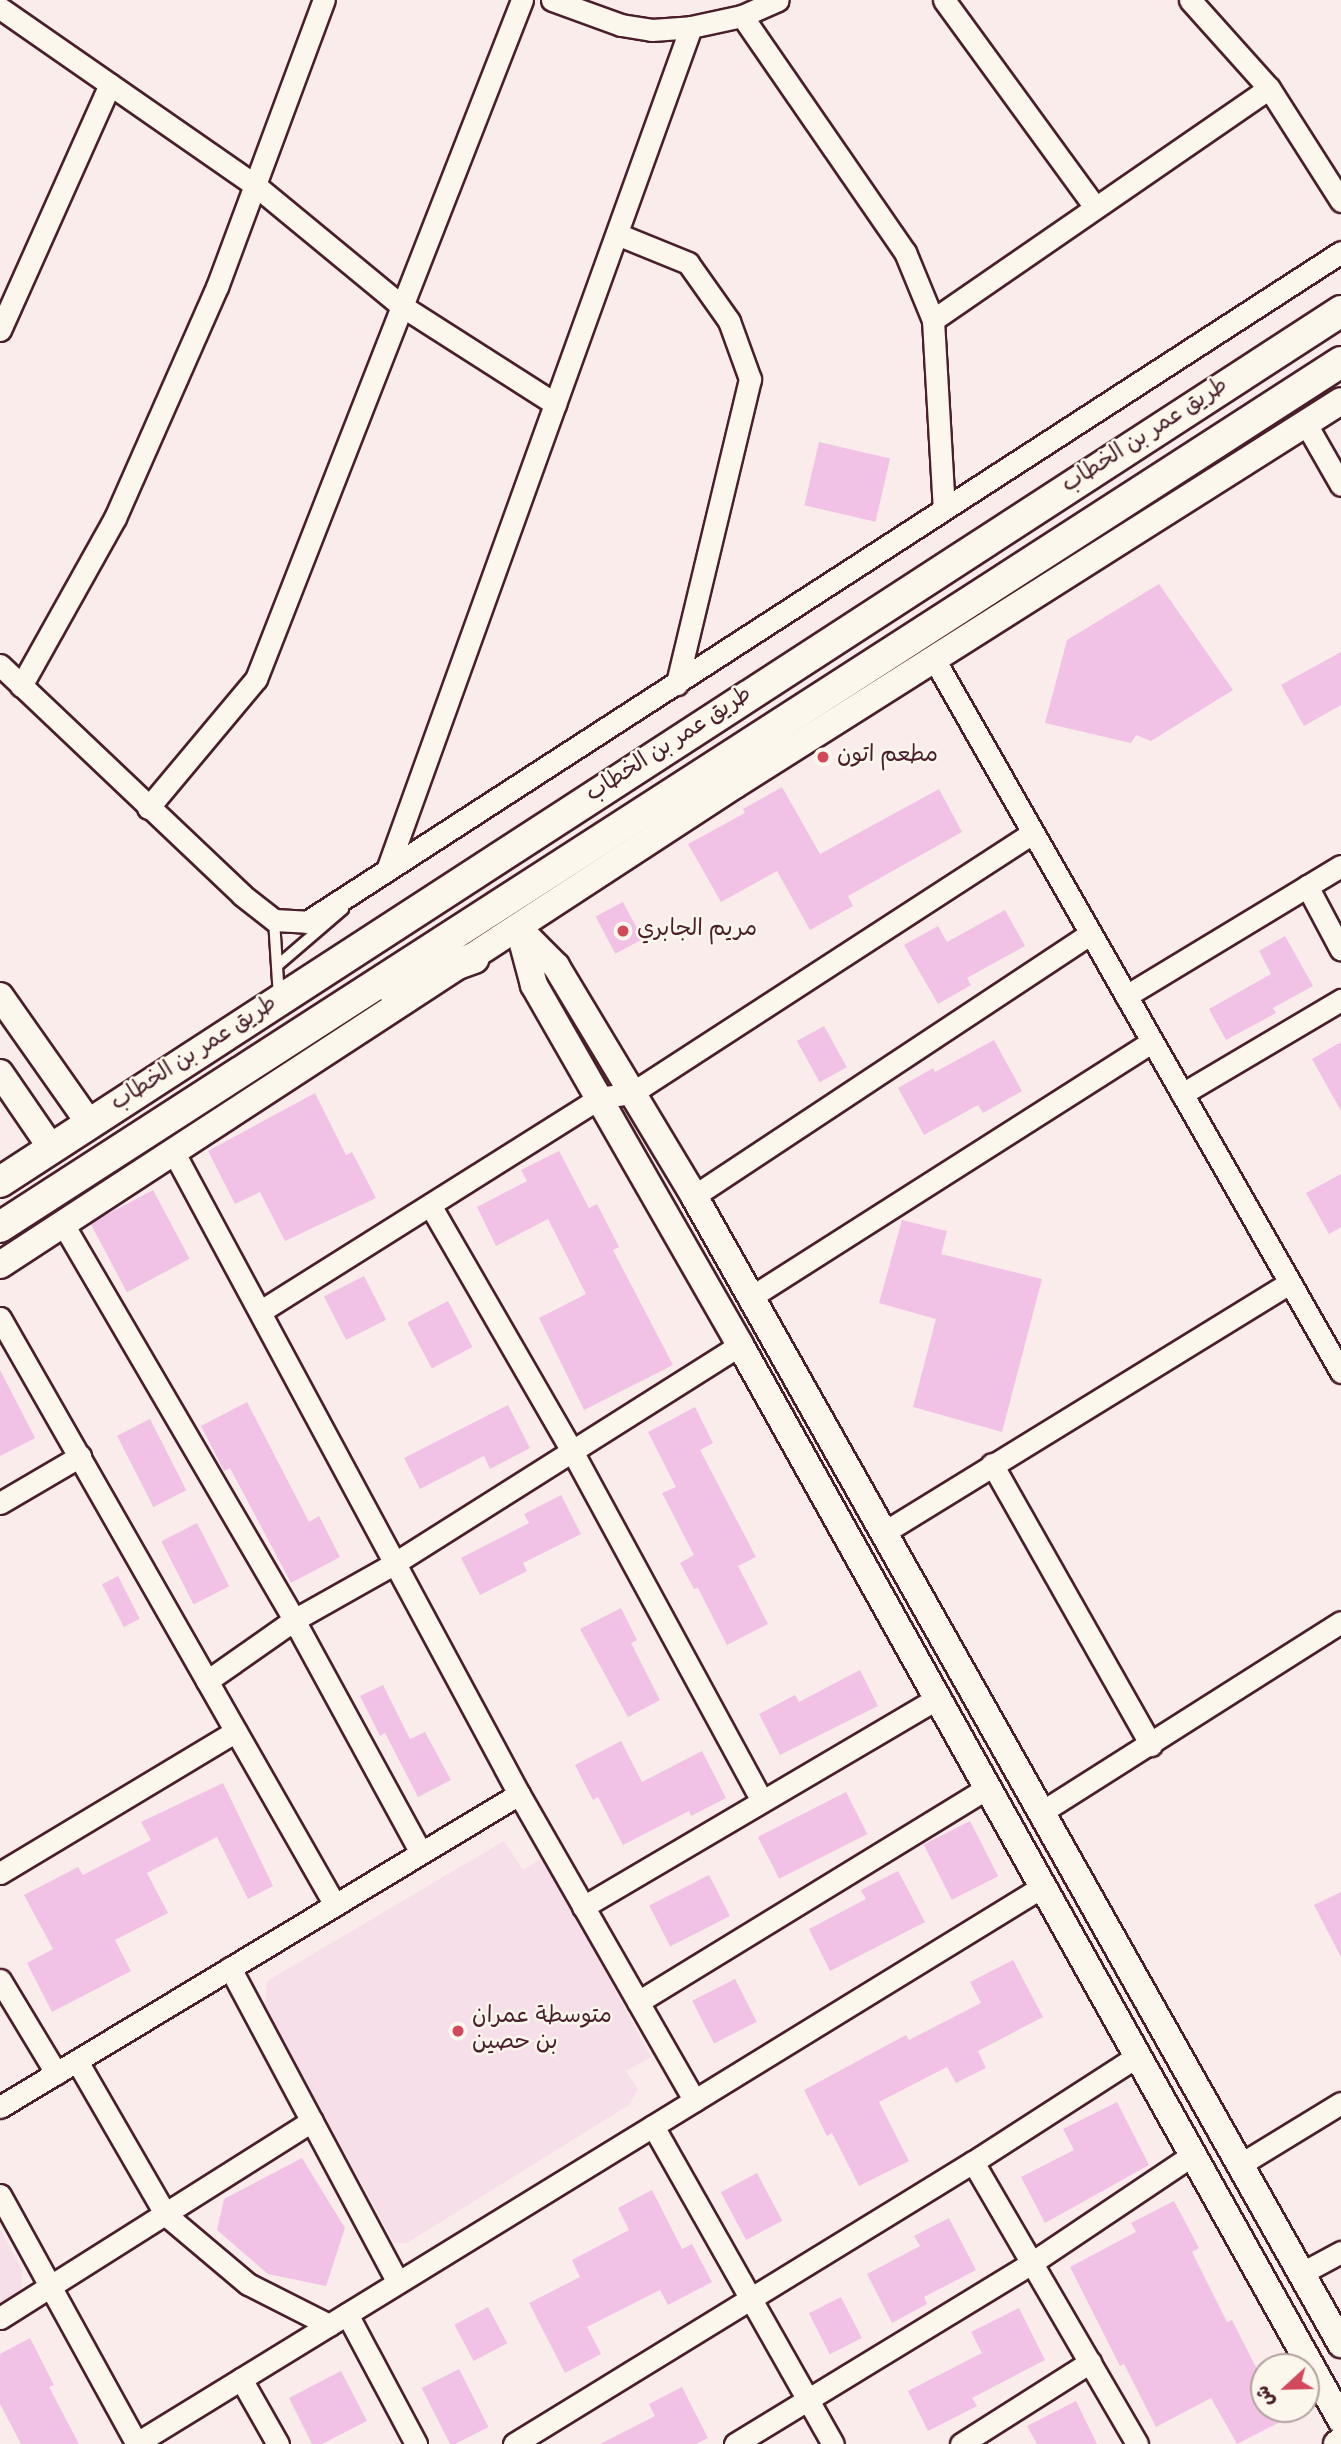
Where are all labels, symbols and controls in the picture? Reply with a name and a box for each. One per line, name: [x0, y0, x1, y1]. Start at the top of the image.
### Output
street label: طريق عمر بن الخطاب: [1058, 373, 1234, 501]
street label: طريق عمر بن الخطاب: [582, 682, 758, 810]
place label: مطعم اتون: [837, 743, 938, 771]
marker: مطعم اتون: [815, 749, 831, 765]
place label: مريم الجابري: [637, 917, 757, 945]
marker: مريم الجابري: [615, 923, 631, 939]
street label: طريق عمر بن الخطاب: [107, 991, 283, 1119]
place label: متوسطة عمران بن حصين: [472, 2004, 612, 2058]
marker: متوسطة عمران بن حصين: [450, 2023, 466, 2039]
north arrow: [1250, 2353, 1320, 2423]
text: ش: [1252, 2381, 1281, 2409]

